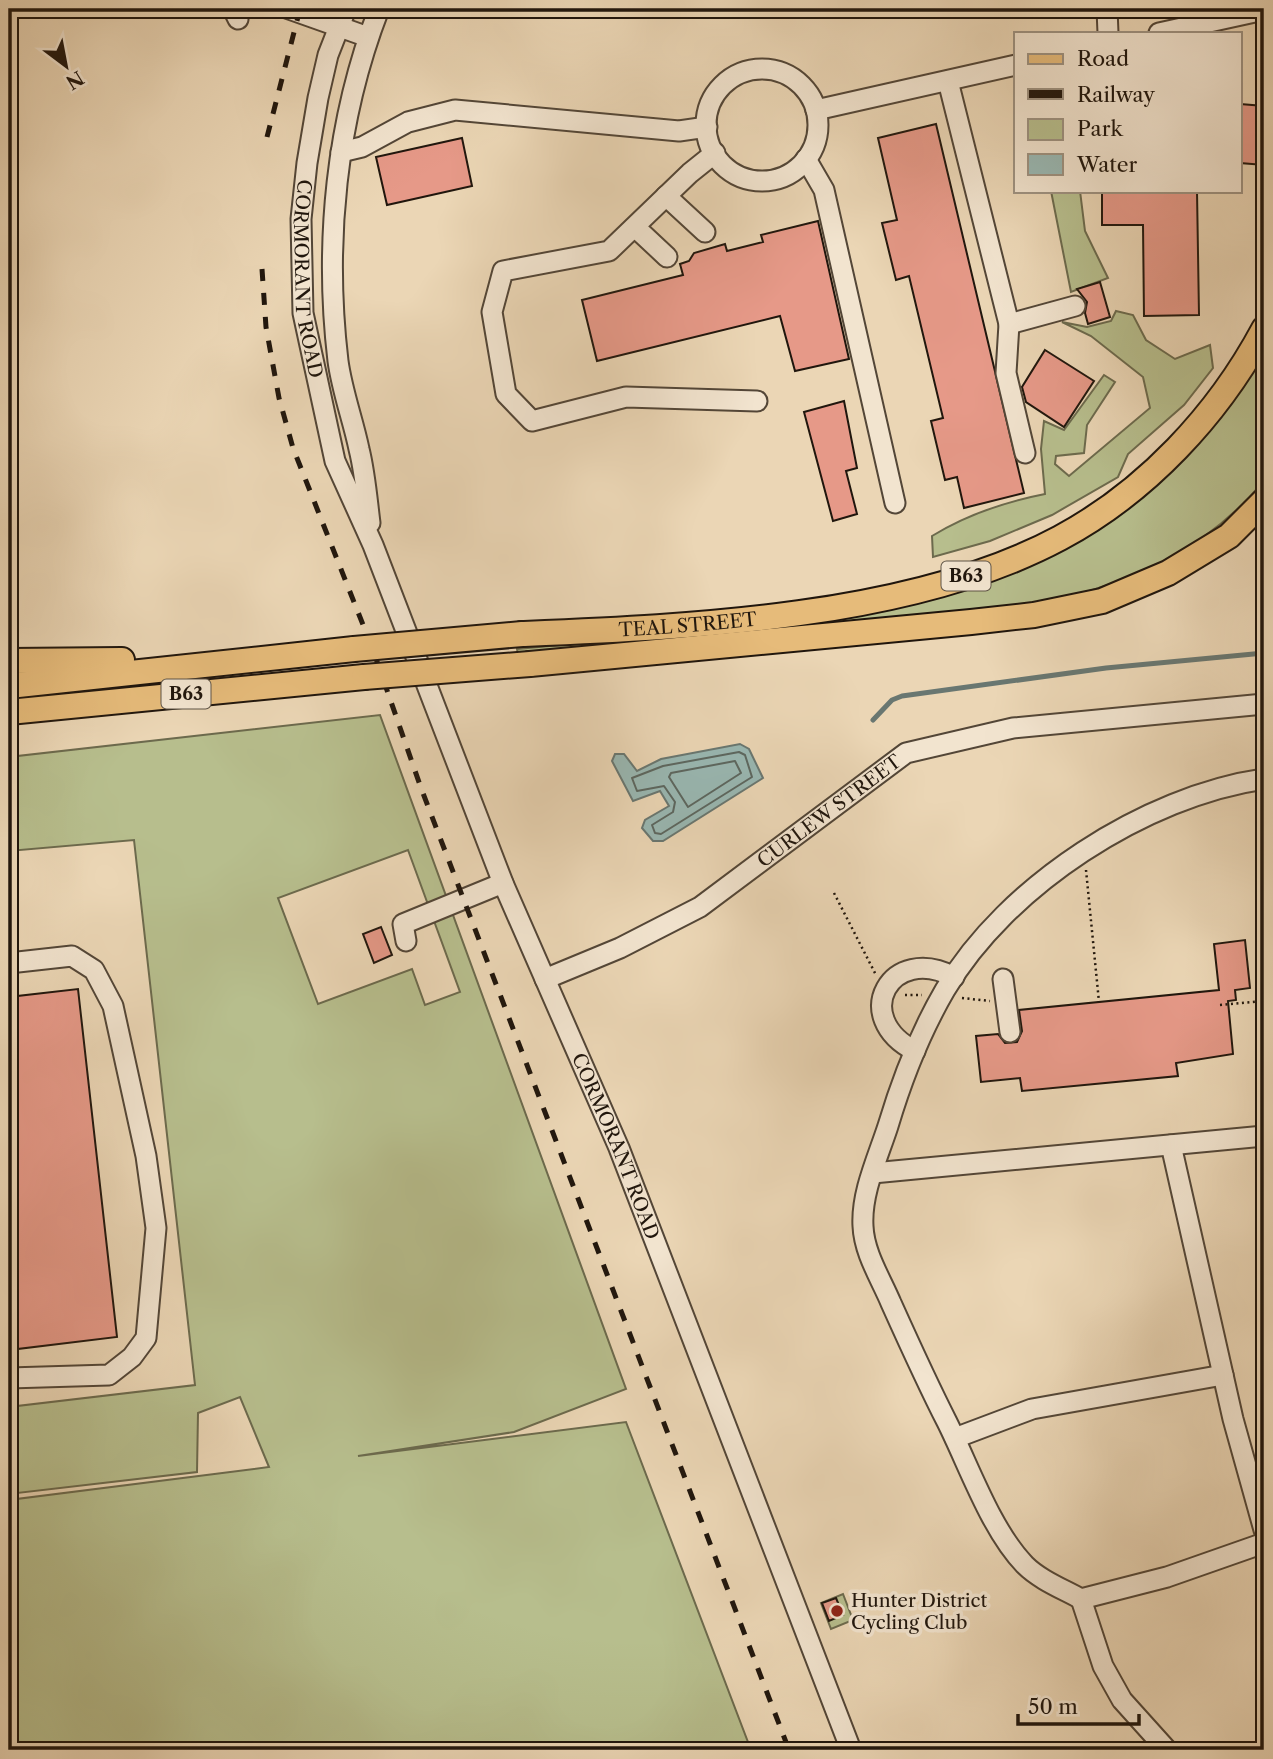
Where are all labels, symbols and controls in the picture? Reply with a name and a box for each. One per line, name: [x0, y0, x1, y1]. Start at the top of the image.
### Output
north arrow: [32, 32, 102, 102]
legend: [1014, 32, 1242, 192]
text: Road: [1077, 46, 1129, 71]
text: N: [62, 66, 88, 94]
text: Railway: [1077, 82, 1155, 107]
text: Park: [1077, 116, 1123, 141]
text: Water: [1076, 152, 1137, 177]
street label: CORMORANT ROAD: [289, 178, 328, 380]
road number: B63: [942, 562, 990, 590]
street label: TEAL STREET: [618, 607, 759, 641]
road number: B63: [162, 680, 210, 708]
street label: CURLEW STREET: [752, 749, 906, 872]
street label: CORMORANT ROAD: [567, 1049, 665, 1243]
place label: Hunter District Cycling Club: [851, 1589, 987, 1634]
marker: Hunter District Cycling Club: [829, 1603, 845, 1619]
scale bar: [1018, 1682, 1138, 1726]
text: 50 m: [1028, 1694, 1078, 1719]

